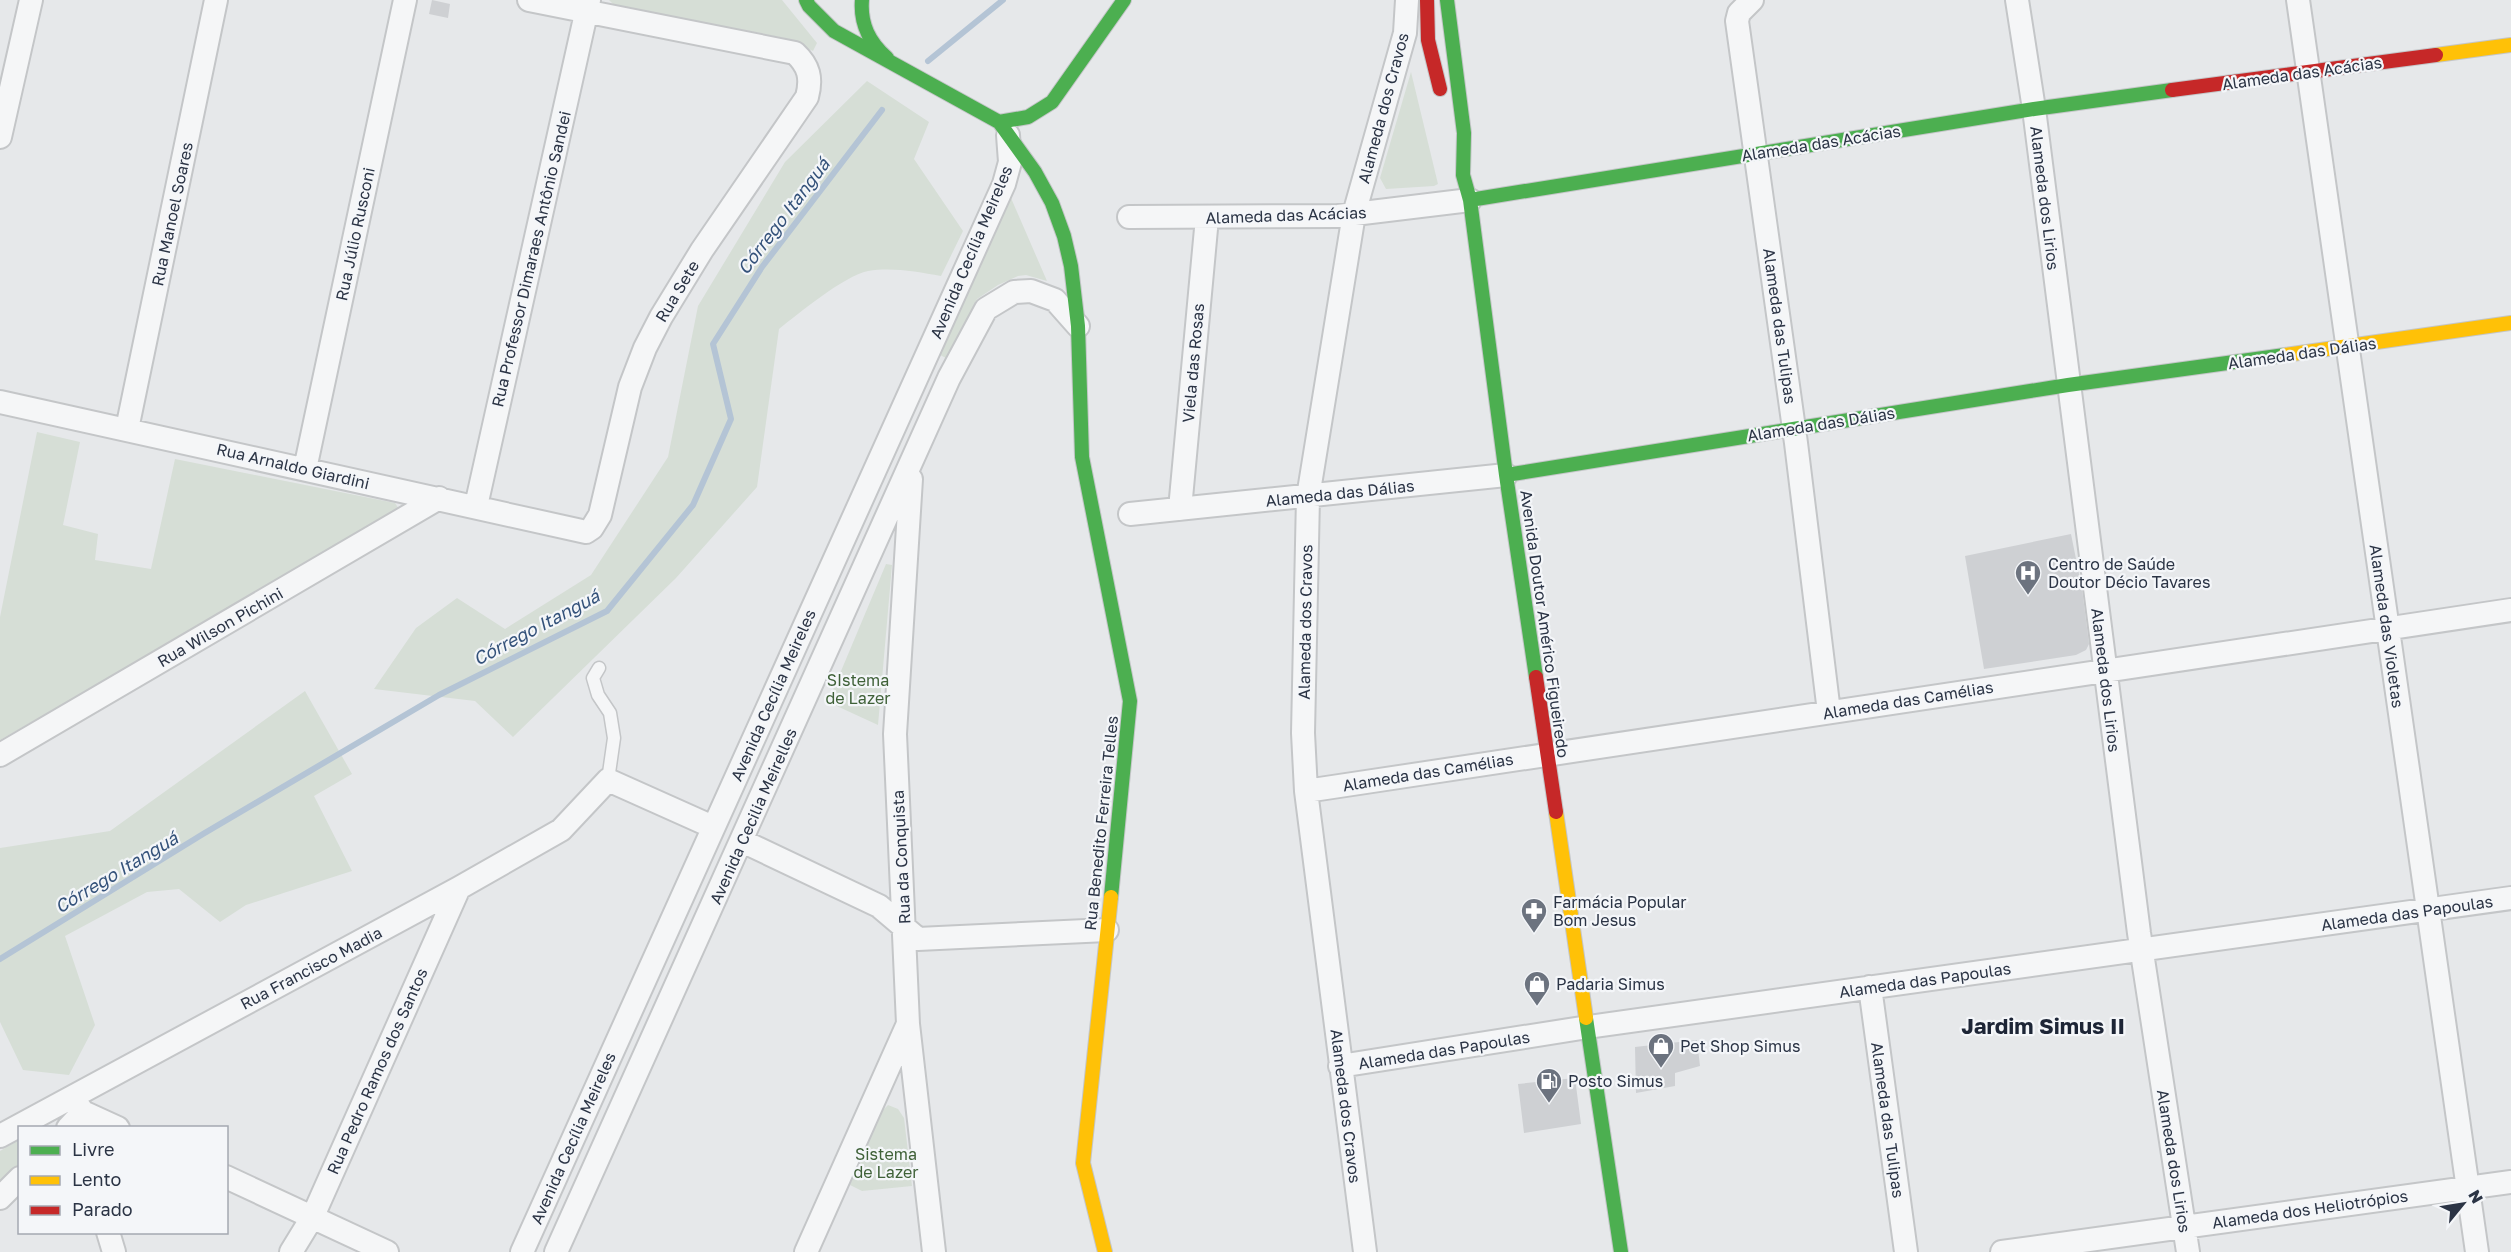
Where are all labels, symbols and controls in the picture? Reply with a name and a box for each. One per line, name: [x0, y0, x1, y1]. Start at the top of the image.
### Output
street label: Alameda dos Cravos: [1353, 30, 1413, 186]
street label: Alameda das Acácias: [2221, 52, 2383, 94]
street label: Rua Professor Dimaraes Antônio Sandei: [487, 109, 575, 409]
street label: Alameda das Acácias: [1740, 121, 1902, 165]
street label: Alameda dos Lirios: [2026, 125, 2064, 271]
street label: Rua Manoel Soares: [147, 140, 197, 288]
water label: Córrego Itanguá: [732, 152, 835, 278]
street label: Avenida Cecília Meireles: [925, 162, 1017, 342]
street label: Rua Júlio Rusconi: [331, 165, 379, 303]
street label: Alameda das Acácias: [1205, 202, 1367, 228]
street label: Alameda das Tulipas: [1759, 247, 1801, 405]
street label: Rua Sete: [651, 256, 703, 326]
street label: Viela das Rosas: [1178, 302, 1208, 424]
street label: Alameda das Dálias: [2227, 333, 2377, 373]
street label: Alameda das Dálias: [1746, 402, 1896, 446]
street label: Rua Arnaldo Giardini: [215, 439, 371, 493]
street label: Alameda das Dálias: [1265, 475, 1415, 511]
street label: Avenida Doutor Américo Figueiredo: [1516, 489, 1574, 759]
street label: Alameda das Violetas: [2366, 543, 2408, 709]
street label: Alameda dos Cravos: [1294, 544, 1316, 700]
place label: Centro de Saúde Doutor Décio Tavares: [2048, 554, 2210, 592]
hospital icon: Centro de Saúde Doutor Décio Tavares: [2013, 558, 2043, 596]
street label: Rua Wilson Pichini: [154, 583, 286, 671]
water label: Córrego Itanguá: [469, 584, 605, 670]
street label: Avenida Cecília Meireles: [726, 606, 820, 784]
street label: Alameda dos Lirios: [2087, 607, 2125, 753]
park label: SIstema de Lazer: [825, 670, 891, 708]
street label: Alameda das Camélias: [1821, 677, 1995, 723]
street label: Rua Benedito Ferreira Telles: [1080, 715, 1122, 931]
street label: Avenida Cecilia Meirelles: [705, 725, 801, 907]
street label: Alameda das Camélias: [1341, 749, 1515, 795]
street label: Rua da Conquista: [888, 789, 914, 925]
water label: Córrego Itanguá: [50, 826, 183, 917]
street label: Alameda das Papoulas: [2320, 891, 2494, 935]
place label: Farmácia Popular Bom Jesus: [1553, 892, 1687, 930]
pharmacy icon: Farmácia Popular Bom Jesus: [1519, 896, 1549, 934]
street label: Rua Francisco Madia: [237, 922, 385, 1014]
street label: Alameda das Papoulas: [1838, 958, 2012, 1002]
street label: Rua Pedro Ramos dos Santos: [322, 965, 432, 1177]
shop icon: Padaria Simus: [1522, 969, 1552, 1007]
place label: Padaria Simus: [1556, 974, 1665, 994]
district label: Jardim Simus II: [1961, 1012, 2125, 1039]
street label: Alameda das Papoulas: [1357, 1027, 1531, 1073]
street label: Alameda dos Cravos: [1327, 1028, 1365, 1184]
shop icon: Pet Shop Simus: [1646, 1031, 1676, 1069]
place label: Pet Shop Simus: [1680, 1036, 1800, 1056]
street label: Alameda das Tulipas: [1867, 1041, 1909, 1199]
street label: Avenida Cecília Meireles: [526, 1049, 620, 1227]
fuel station icon: Posto Simus: [1534, 1066, 1564, 1104]
place label: Posto Simus: [1568, 1071, 1663, 1091]
street label: Alameda dos Lirios: [2153, 1088, 2195, 1234]
legend: [18, 1126, 228, 1234]
text: Livre: [72, 1138, 114, 1160]
park label: Sistema de Lazer: [853, 1144, 919, 1182]
text: Lento: [72, 1168, 121, 1190]
north arrow: [2433, 1174, 2493, 1234]
street label: Alameda dos Heliotrópios: [2211, 1185, 2409, 1233]
text: N: [2464, 1186, 2488, 1207]
text: Parado: [72, 1198, 133, 1220]

